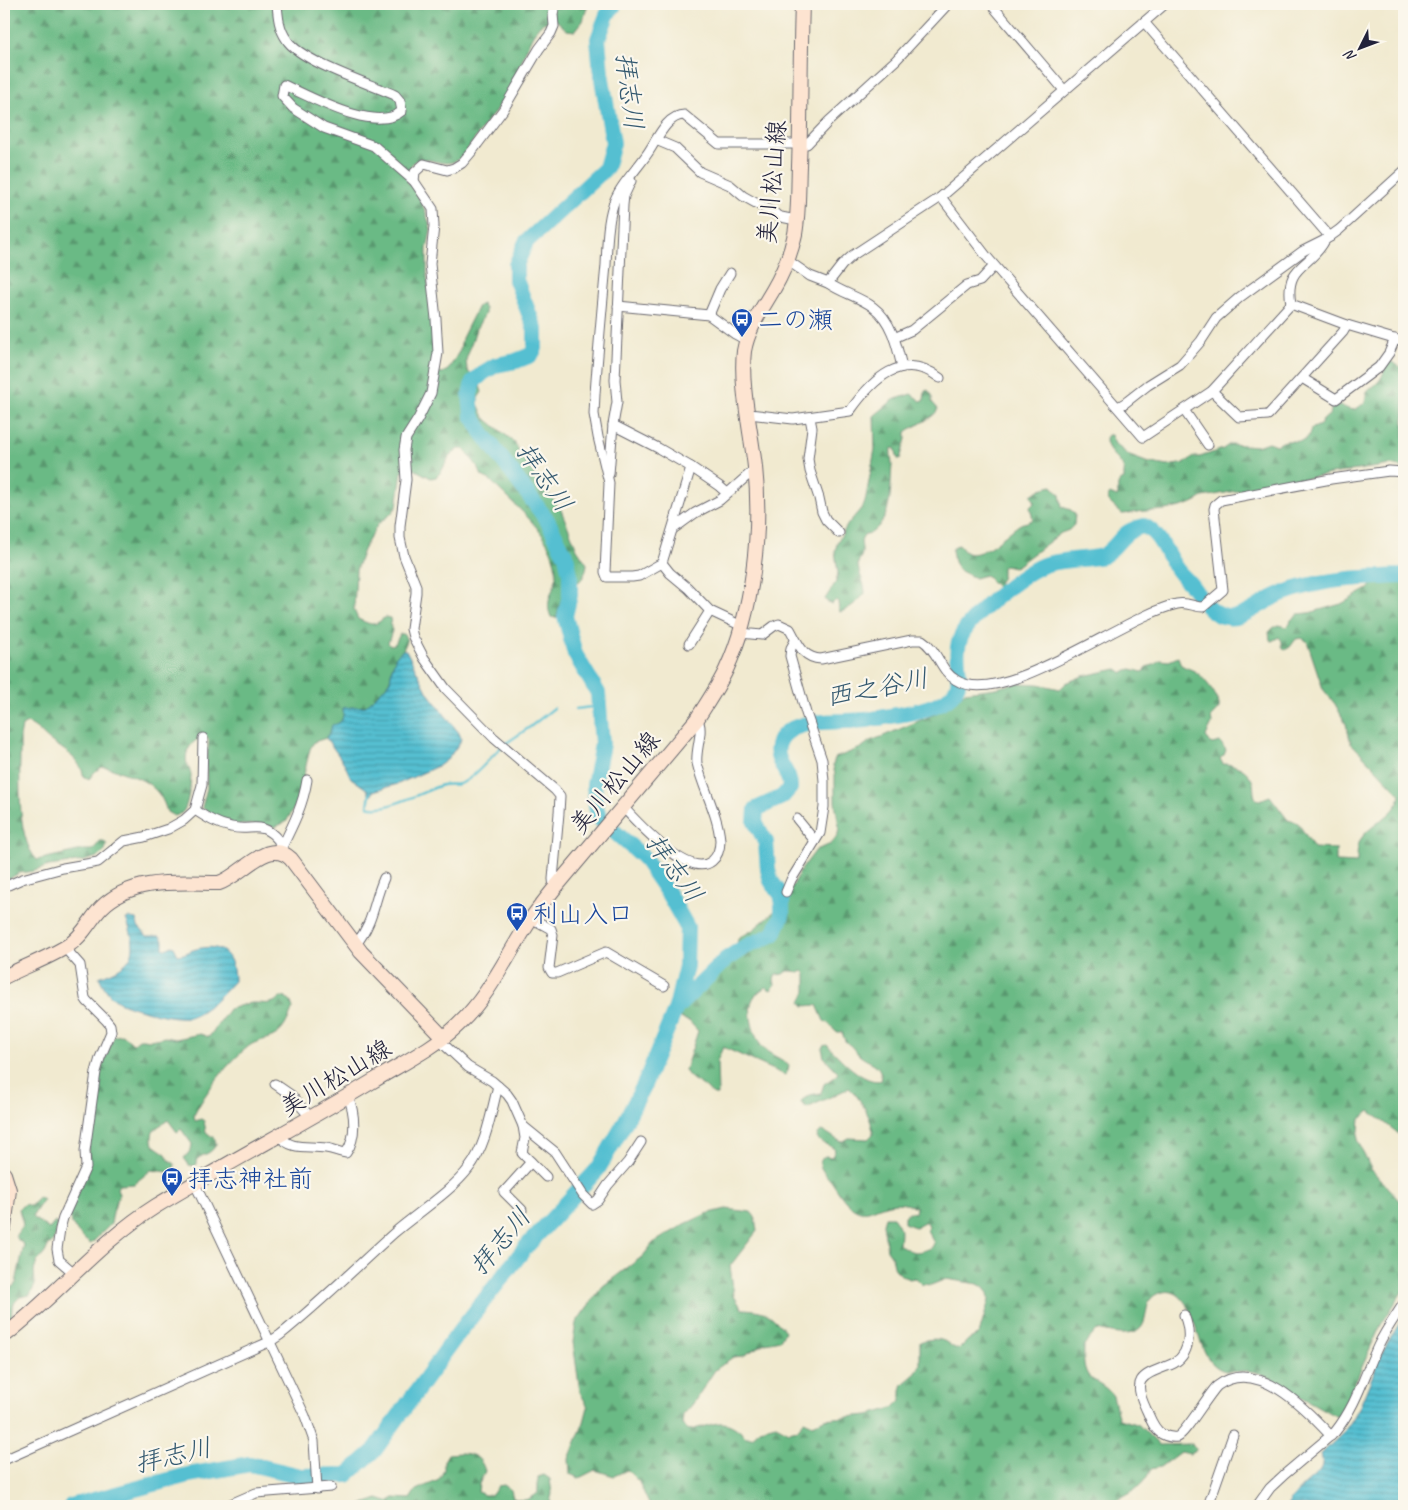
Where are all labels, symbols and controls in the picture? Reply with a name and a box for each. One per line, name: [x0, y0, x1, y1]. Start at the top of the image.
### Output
north arrow: [1336, 22, 1386, 72]
text: N: [1340, 46, 1360, 65]
water label: 拝志川: [608, 50, 651, 132]
street label: 美川松山線: [751, 118, 793, 246]
place label: 二の瀬: [758, 304, 833, 336]
bus stop icon: 二の瀬: [730, 307, 754, 338]
water label: 拝志川: [509, 436, 580, 519]
water label: 西之谷川: [823, 661, 931, 714]
street label: 美川松山線: [562, 724, 667, 841]
water label: 拝志川: [638, 827, 711, 910]
place label: 利山入口: [533, 898, 633, 930]
bus stop icon: 利山入口: [505, 901, 529, 932]
street label: 美川松山線: [274, 1032, 397, 1124]
place label: 拝志神社前: [188, 1163, 313, 1195]
bus stop icon: 拝志神社前: [160, 1166, 184, 1197]
water label: 拝志川: [463, 1201, 538, 1282]
water label: 拝志川: [131, 1431, 215, 1480]

